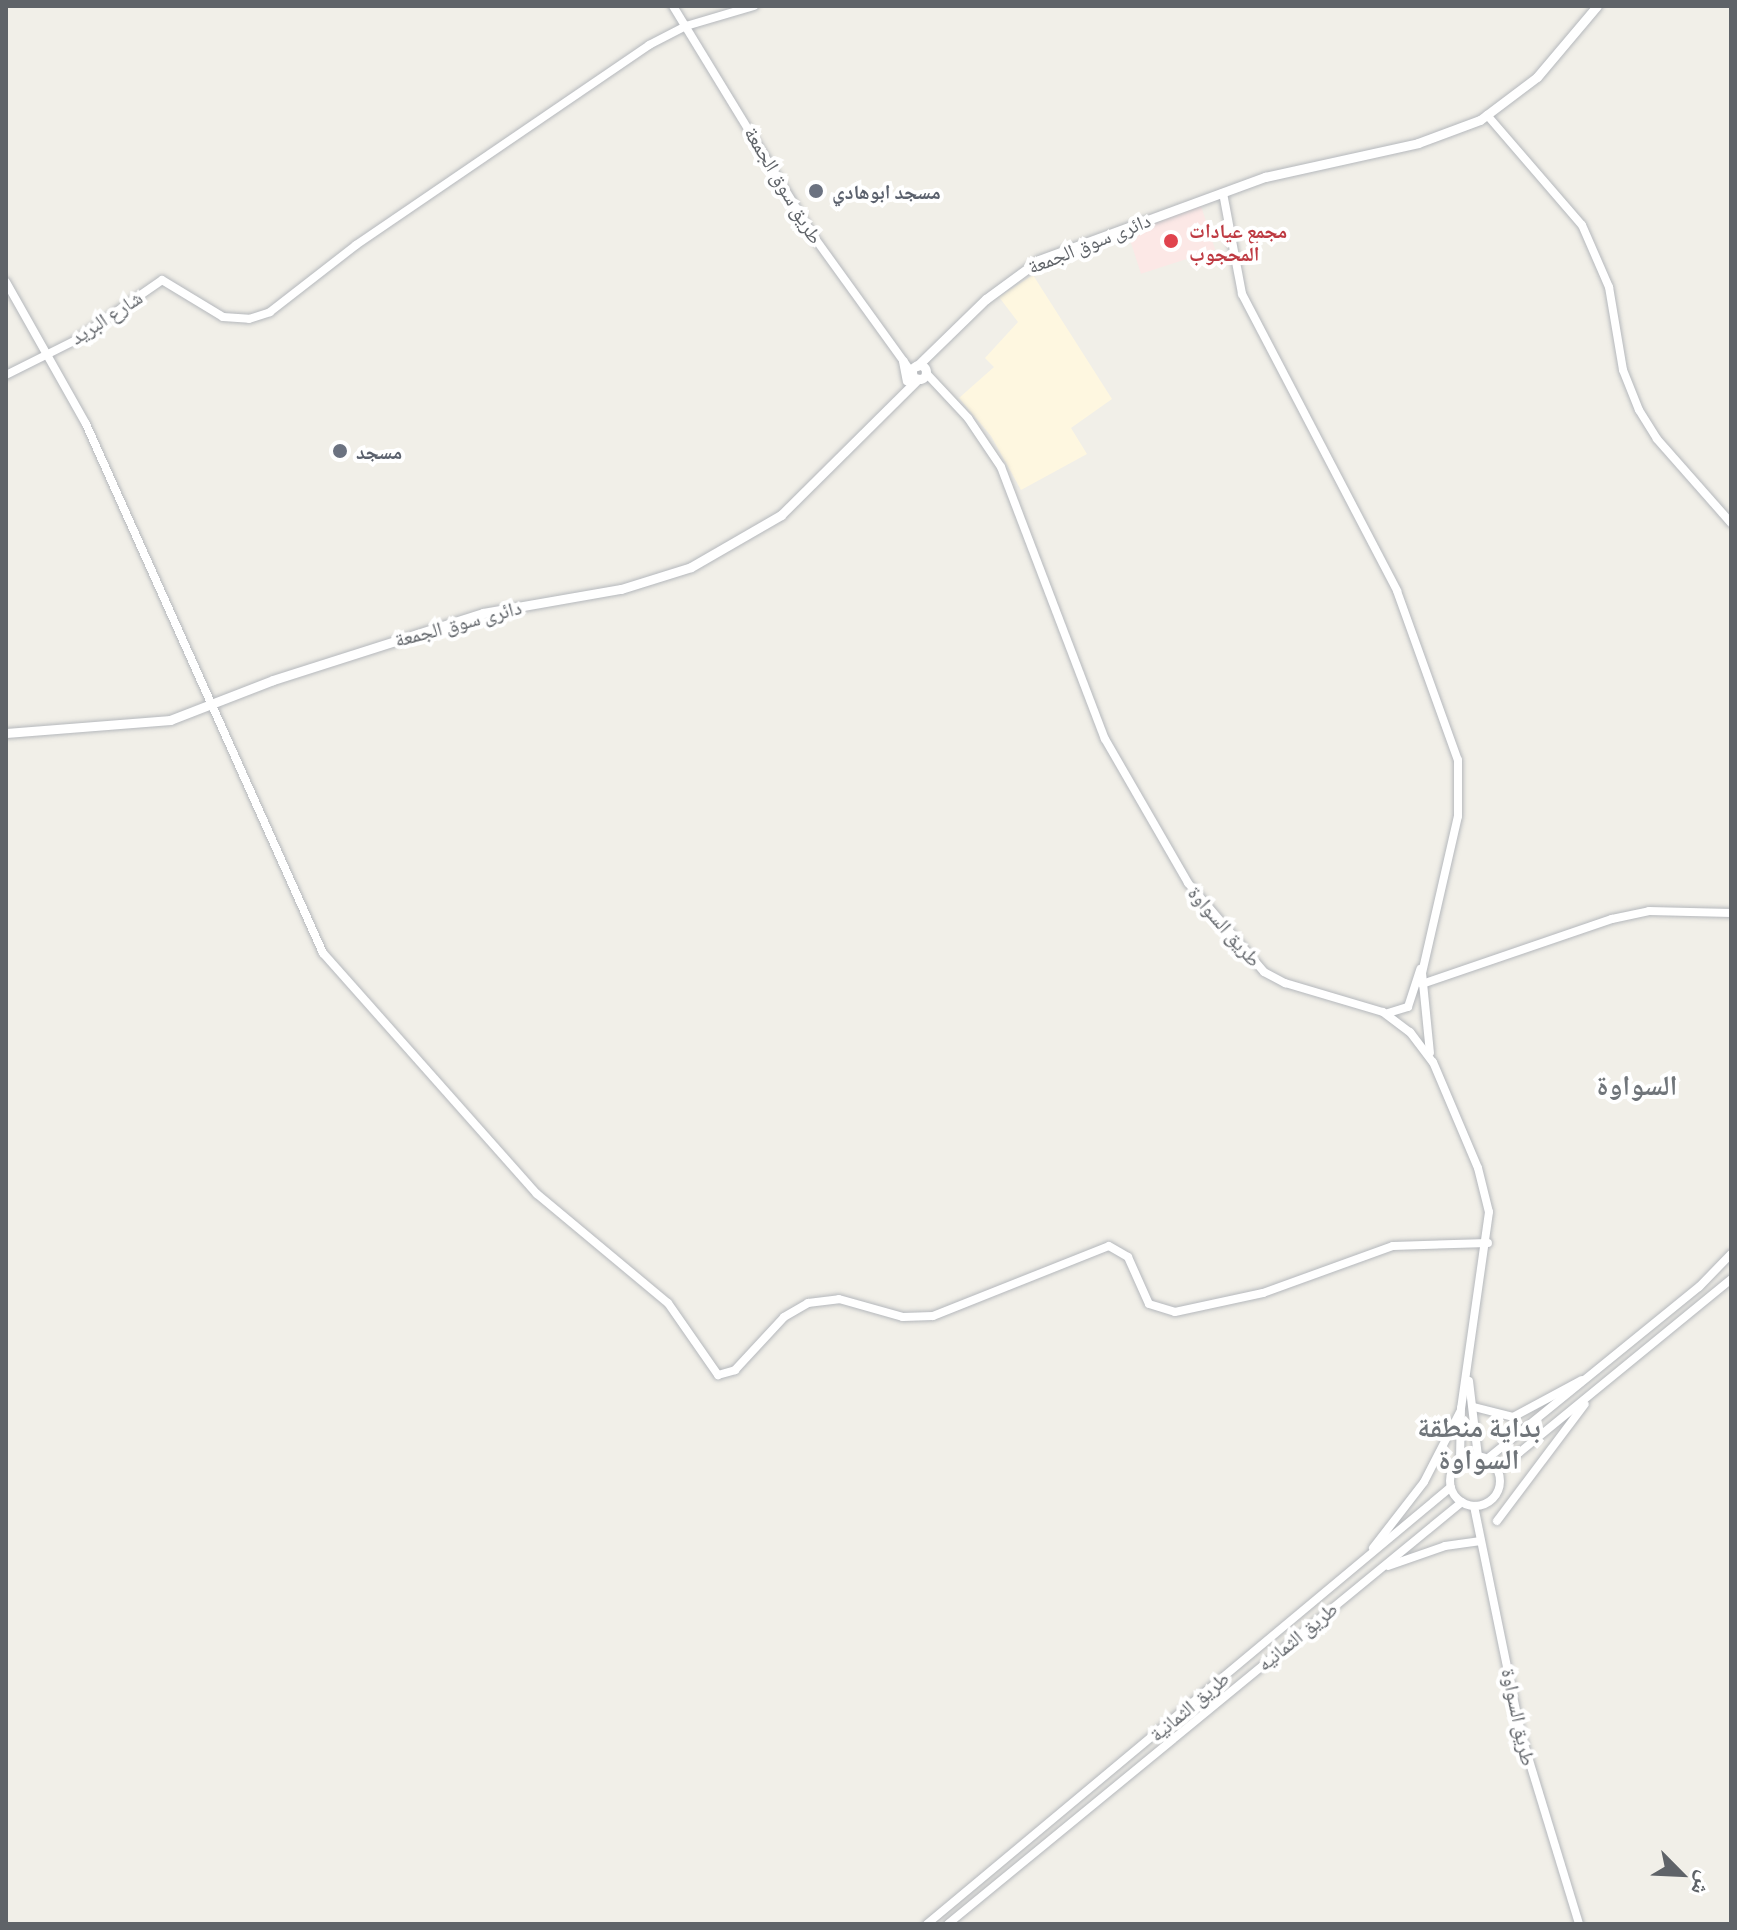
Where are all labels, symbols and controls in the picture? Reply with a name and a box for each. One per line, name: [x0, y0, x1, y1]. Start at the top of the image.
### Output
street label: طريق سوق الجمعة: [740, 122, 828, 248]
place label: مسجد ابوهادي: [832, 179, 941, 203]
marker: مسجد ابوهادي: [807, 182, 825, 200]
street label: دائرى سوق الجمعة: [1024, 207, 1154, 279]
place label: مجمع عيادات المحجوب: [1189, 218, 1287, 265]
marker: مجمع عيادات المحجوب: [1160, 230, 1182, 252]
street label: شارع البريد: [65, 285, 147, 349]
place label: مسجد: [356, 439, 402, 463]
marker: مسجد: [331, 442, 349, 460]
street label: دائرى سوق الجمعة: [392, 595, 524, 651]
street label: طريق السواوة: [1184, 881, 1266, 971]
district label: السواوة: [1597, 1067, 1677, 1101]
district label: بداية منطقة السواوة: [1417, 1409, 1541, 1475]
street label: طريق الثمانيه: [1252, 1596, 1342, 1676]
street label: طريق الثمانية: [1144, 1666, 1234, 1746]
street label: طريق السواوة: [1497, 1666, 1541, 1768]
north arrow: [1641, 1834, 1721, 1914]
text: ش: [1684, 1867, 1721, 1901]

